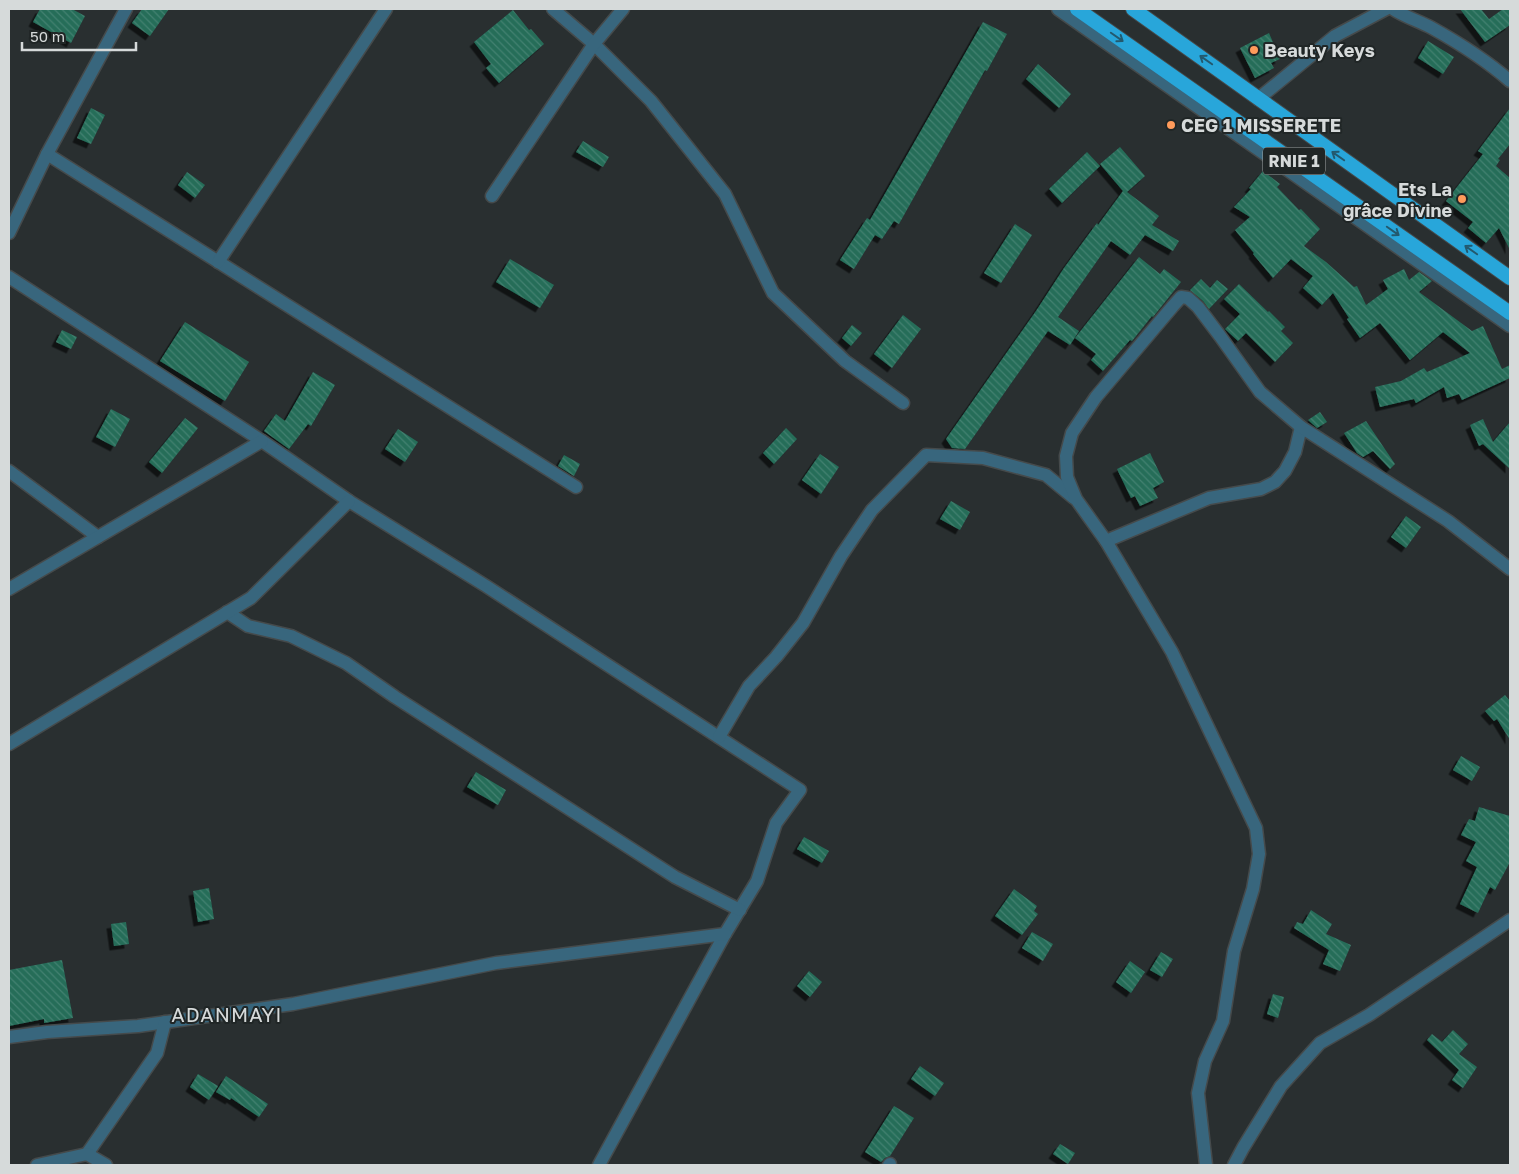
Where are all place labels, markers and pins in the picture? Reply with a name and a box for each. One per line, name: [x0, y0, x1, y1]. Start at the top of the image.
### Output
place label: Beauty Keys: [1264, 39, 1375, 61]
marker: Beauty Keys: [1248, 44, 1260, 56]
place label: CEG 1 MISSERETE: [1181, 114, 1341, 136]
marker: CEG 1 MISSERETE: [1165, 119, 1177, 131]
place label: Ets La grâce Divine: [1343, 178, 1452, 221]
marker: Ets La grâce Divine: [1456, 193, 1468, 205]

